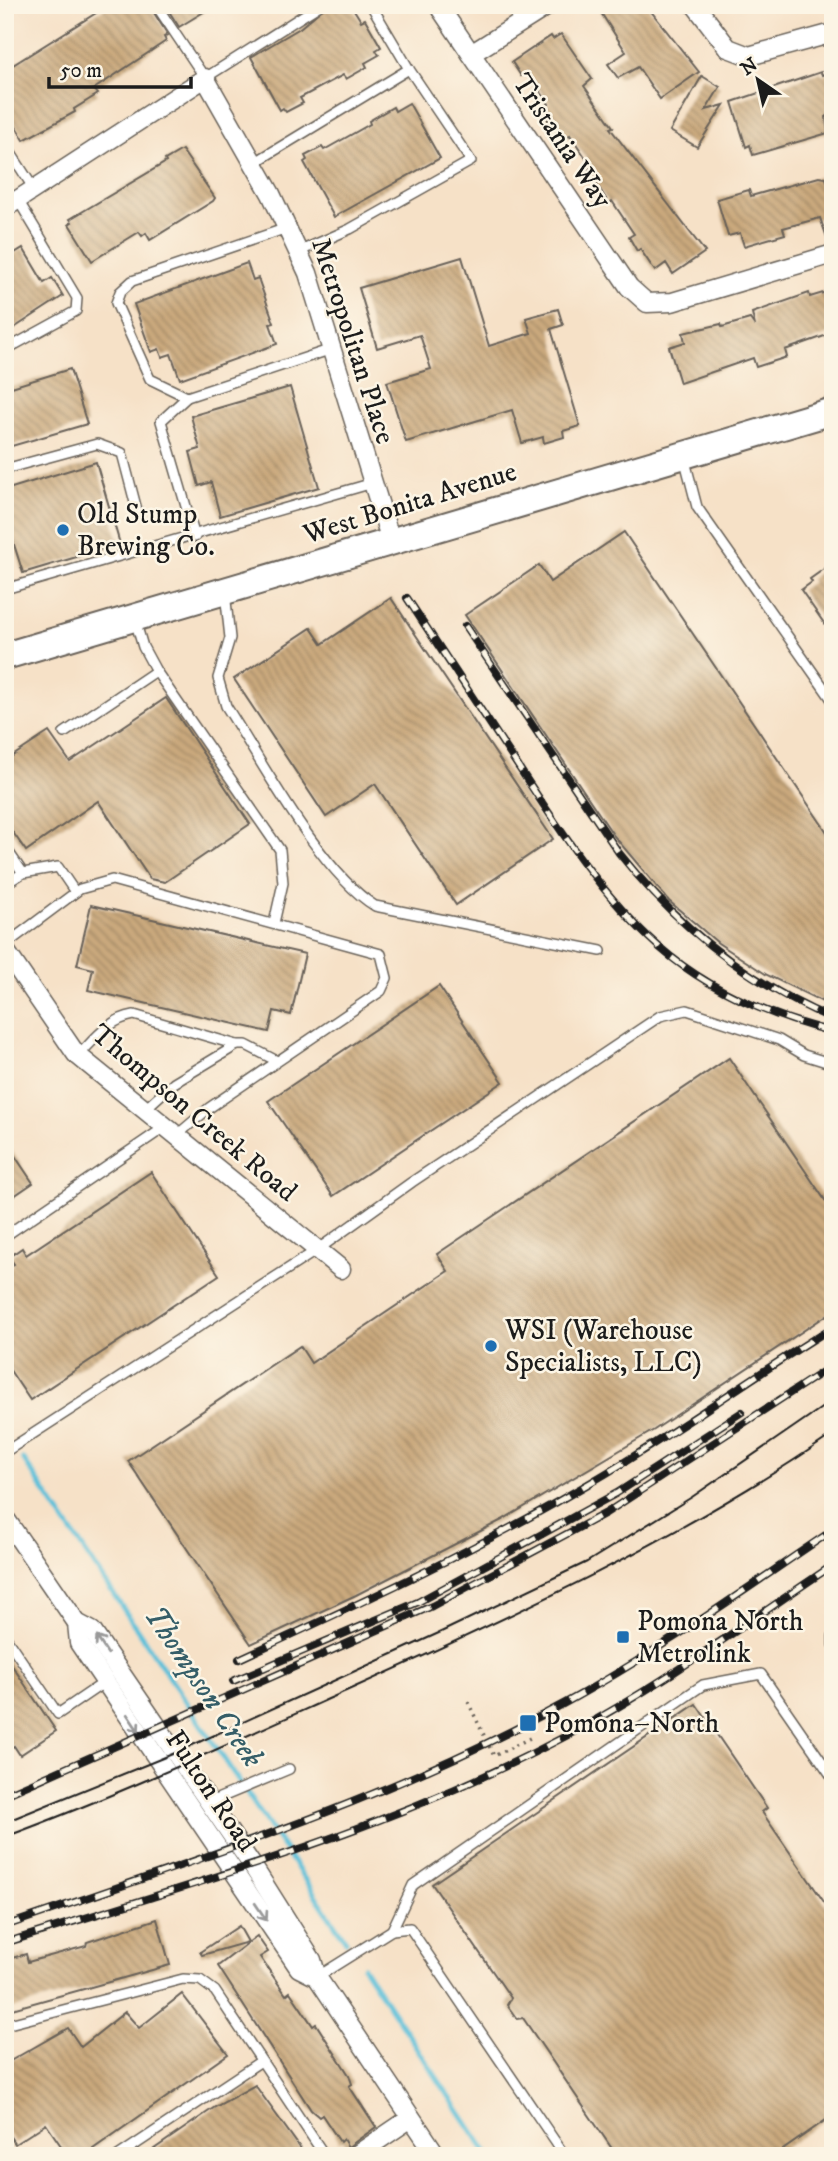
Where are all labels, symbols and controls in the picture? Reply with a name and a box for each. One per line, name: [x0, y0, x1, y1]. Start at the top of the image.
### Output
scale bar: [49, 46, 191, 90]
north arrow: [722, 46, 792, 116]
text: N: [736, 53, 763, 81]
text: 50 m: [60, 58, 102, 84]
street label: Tristania Way: [504, 67, 620, 216]
street label: Metropolitan Place: [303, 234, 403, 448]
street label: West Bonita Avenue: [298, 454, 521, 552]
place label: Old Stump Brewing Co.: [77, 497, 215, 564]
marker: Old Stump Brewing Co.: [55, 522, 71, 538]
street label: Thompson Creek Road: [84, 1017, 304, 1209]
place label: WSI (Warehouse Specialists, LLC): [504, 1313, 702, 1380]
marker: WSI (Warehouse Specialists, LLC): [483, 1338, 499, 1354]
water label: Thompson Creek: [135, 1599, 271, 1775]
place label: Pomona North Metrolink: [637, 1604, 804, 1671]
marker: Pomona North Metrolink: [615, 1629, 631, 1645]
one-way arrow: [95, 1636, 109, 1655]
place label: Pomona–North: [544, 1706, 719, 1741]
one-way arrow: [126, 1713, 140, 1733]
marker: Pomona–North: [518, 1713, 538, 1733]
street label: Fulton Road: [158, 1723, 265, 1859]
one-way arrow: [254, 1901, 268, 1921]

